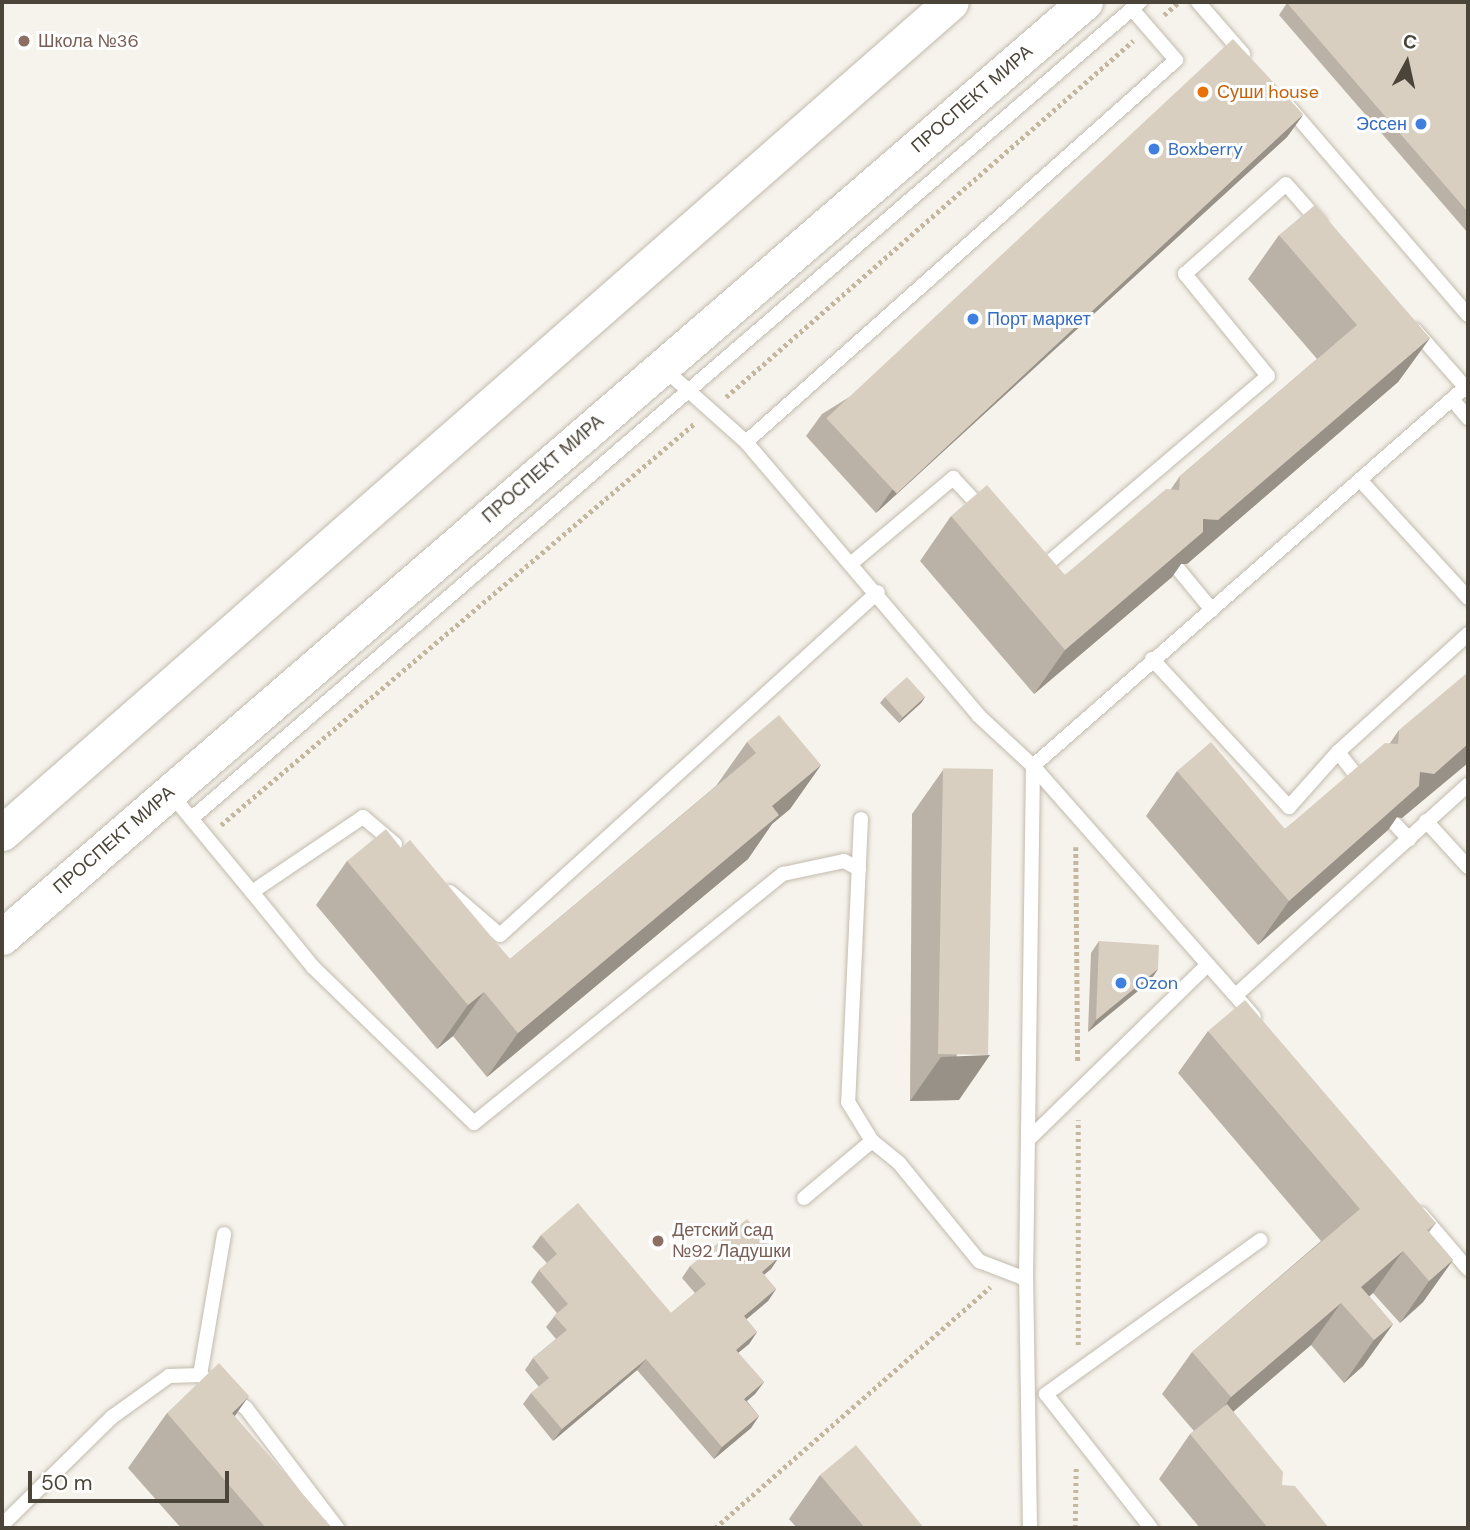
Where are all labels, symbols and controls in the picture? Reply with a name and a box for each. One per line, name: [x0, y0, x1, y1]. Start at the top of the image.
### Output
north arrow: [1372, 28, 1442, 98]
text: С: [1401, 28, 1419, 55]
place label: Школа №36: [38, 30, 139, 52]
marker: Школа №36: [16, 33, 32, 49]
street label: ПРОСПЕКТ МИРА: [907, 40, 1037, 158]
place label: Суши house: [1217, 81, 1319, 103]
marker: Суши house: [1195, 84, 1211, 100]
place label: Эссен: [1356, 113, 1407, 135]
marker: Эссен: [1413, 116, 1429, 132]
place label: Boxberry: [1168, 138, 1243, 160]
marker: Boxberry: [1146, 141, 1162, 157]
place label: Порт маркет: [987, 308, 1091, 330]
marker: Порт маркет: [965, 311, 981, 327]
street label: ПРОСПЕКТ МИРА: [478, 410, 608, 528]
street label: ПРОСПЕКТ МИРА: [49, 781, 179, 899]
place label: Ozon: [1135, 972, 1178, 994]
marker: Ozon: [1113, 975, 1129, 991]
place label: Детский сад №92 Ладушки: [672, 1220, 791, 1262]
marker: Детский сад №92 Ладушки: [650, 1233, 666, 1249]
scale bar: [32, 1456, 233, 1500]
text: 50 m: [41, 1469, 92, 1497]

